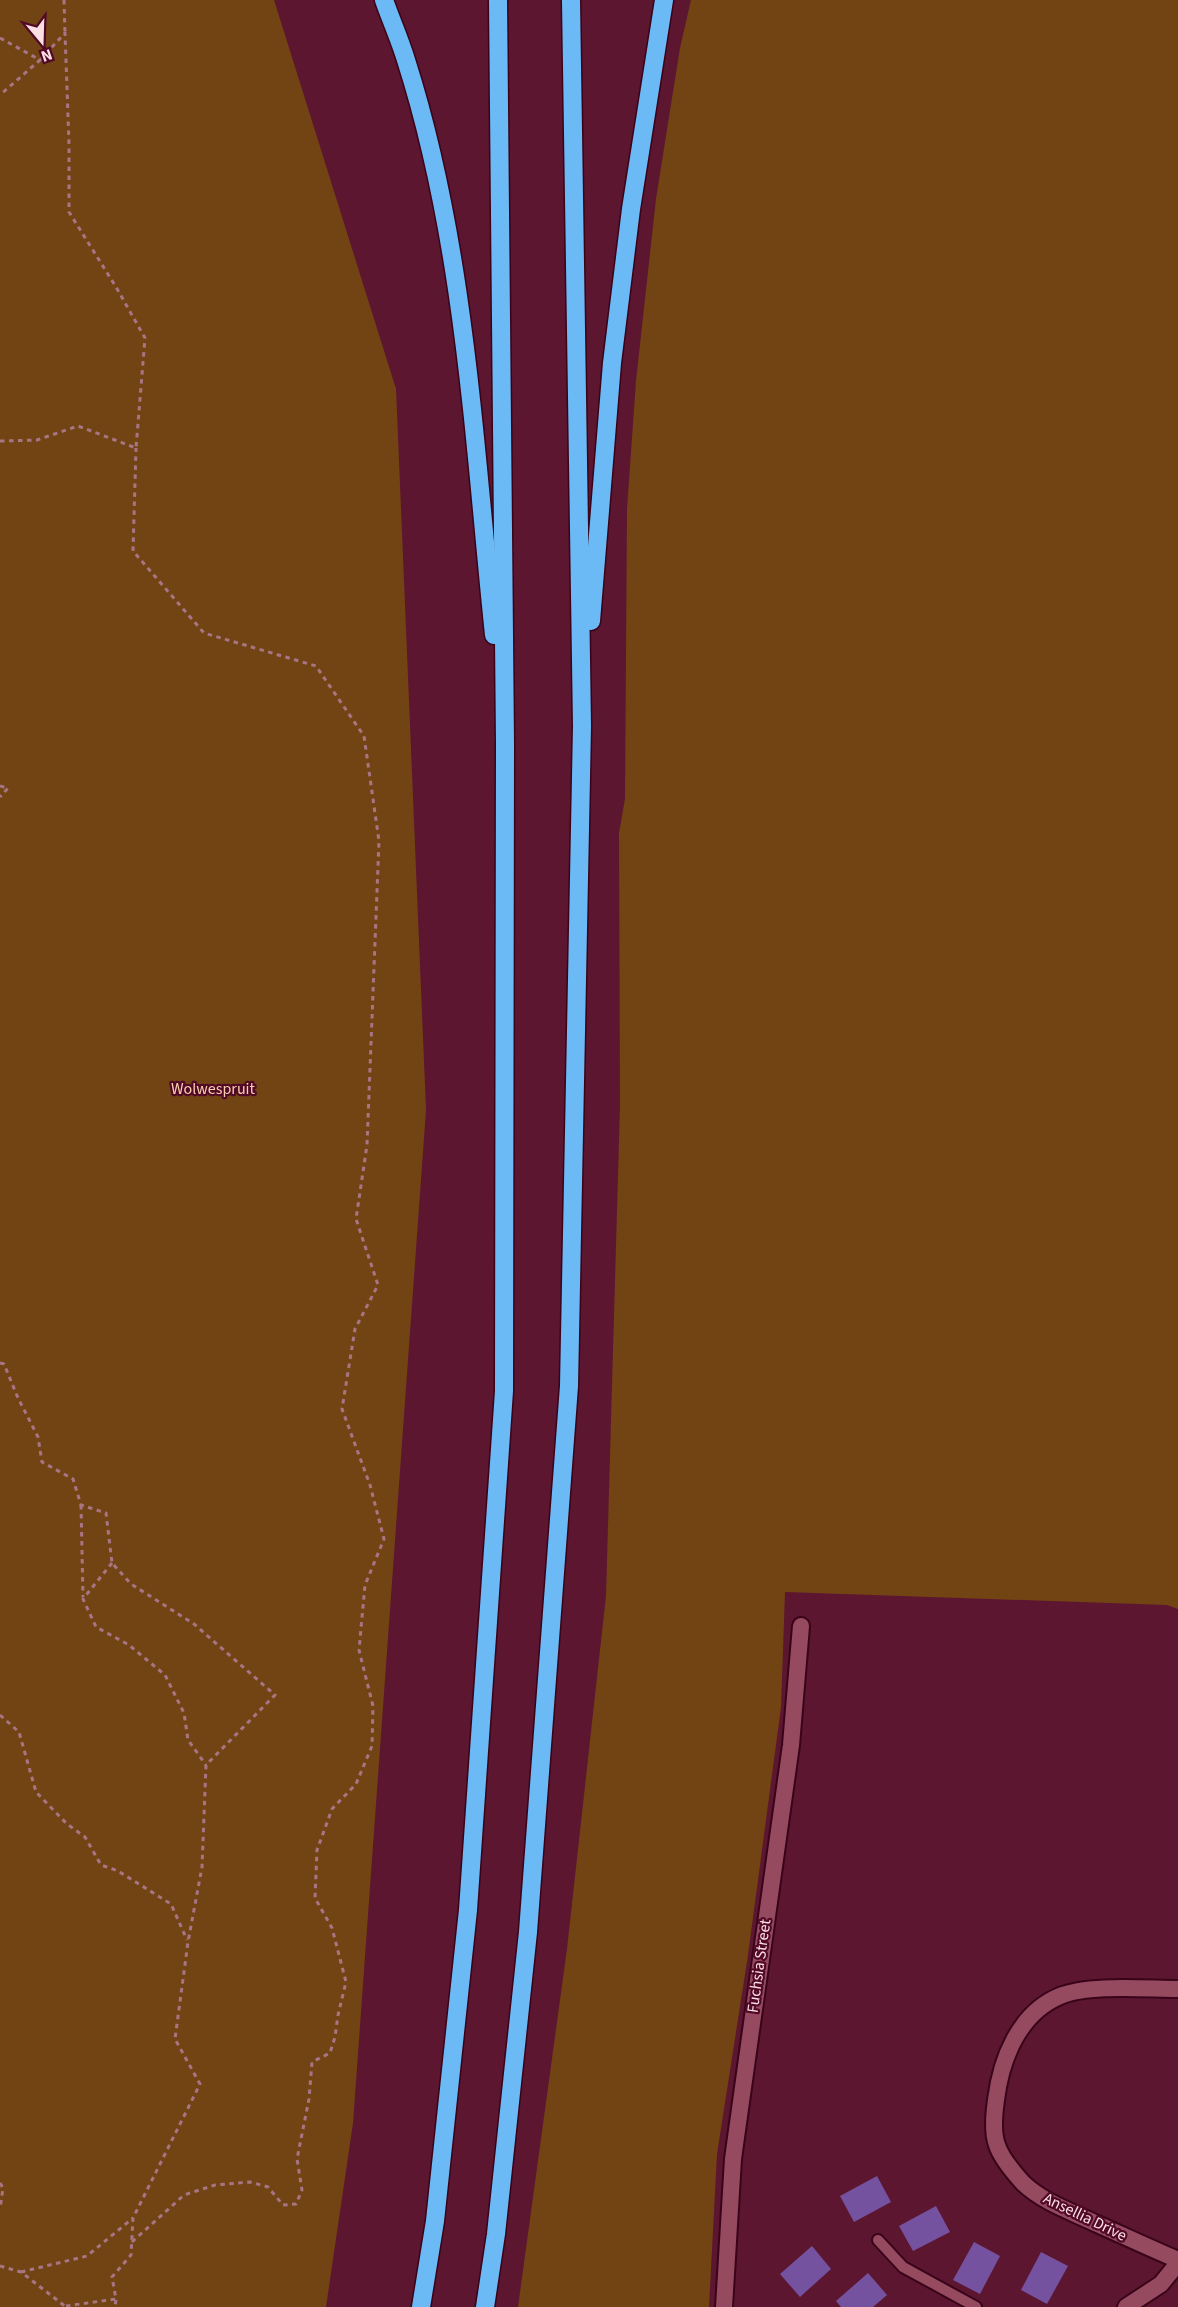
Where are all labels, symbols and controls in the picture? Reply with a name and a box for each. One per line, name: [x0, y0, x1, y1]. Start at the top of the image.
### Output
north arrow: [12, 12, 72, 72]
text: N: [38, 43, 55, 67]
park label: Wolwespruit: [171, 1078, 256, 1100]
street label: Fuchsia Street: [742, 1917, 777, 2014]
street label: Ansellia Drive: [1040, 2187, 1130, 2247]

